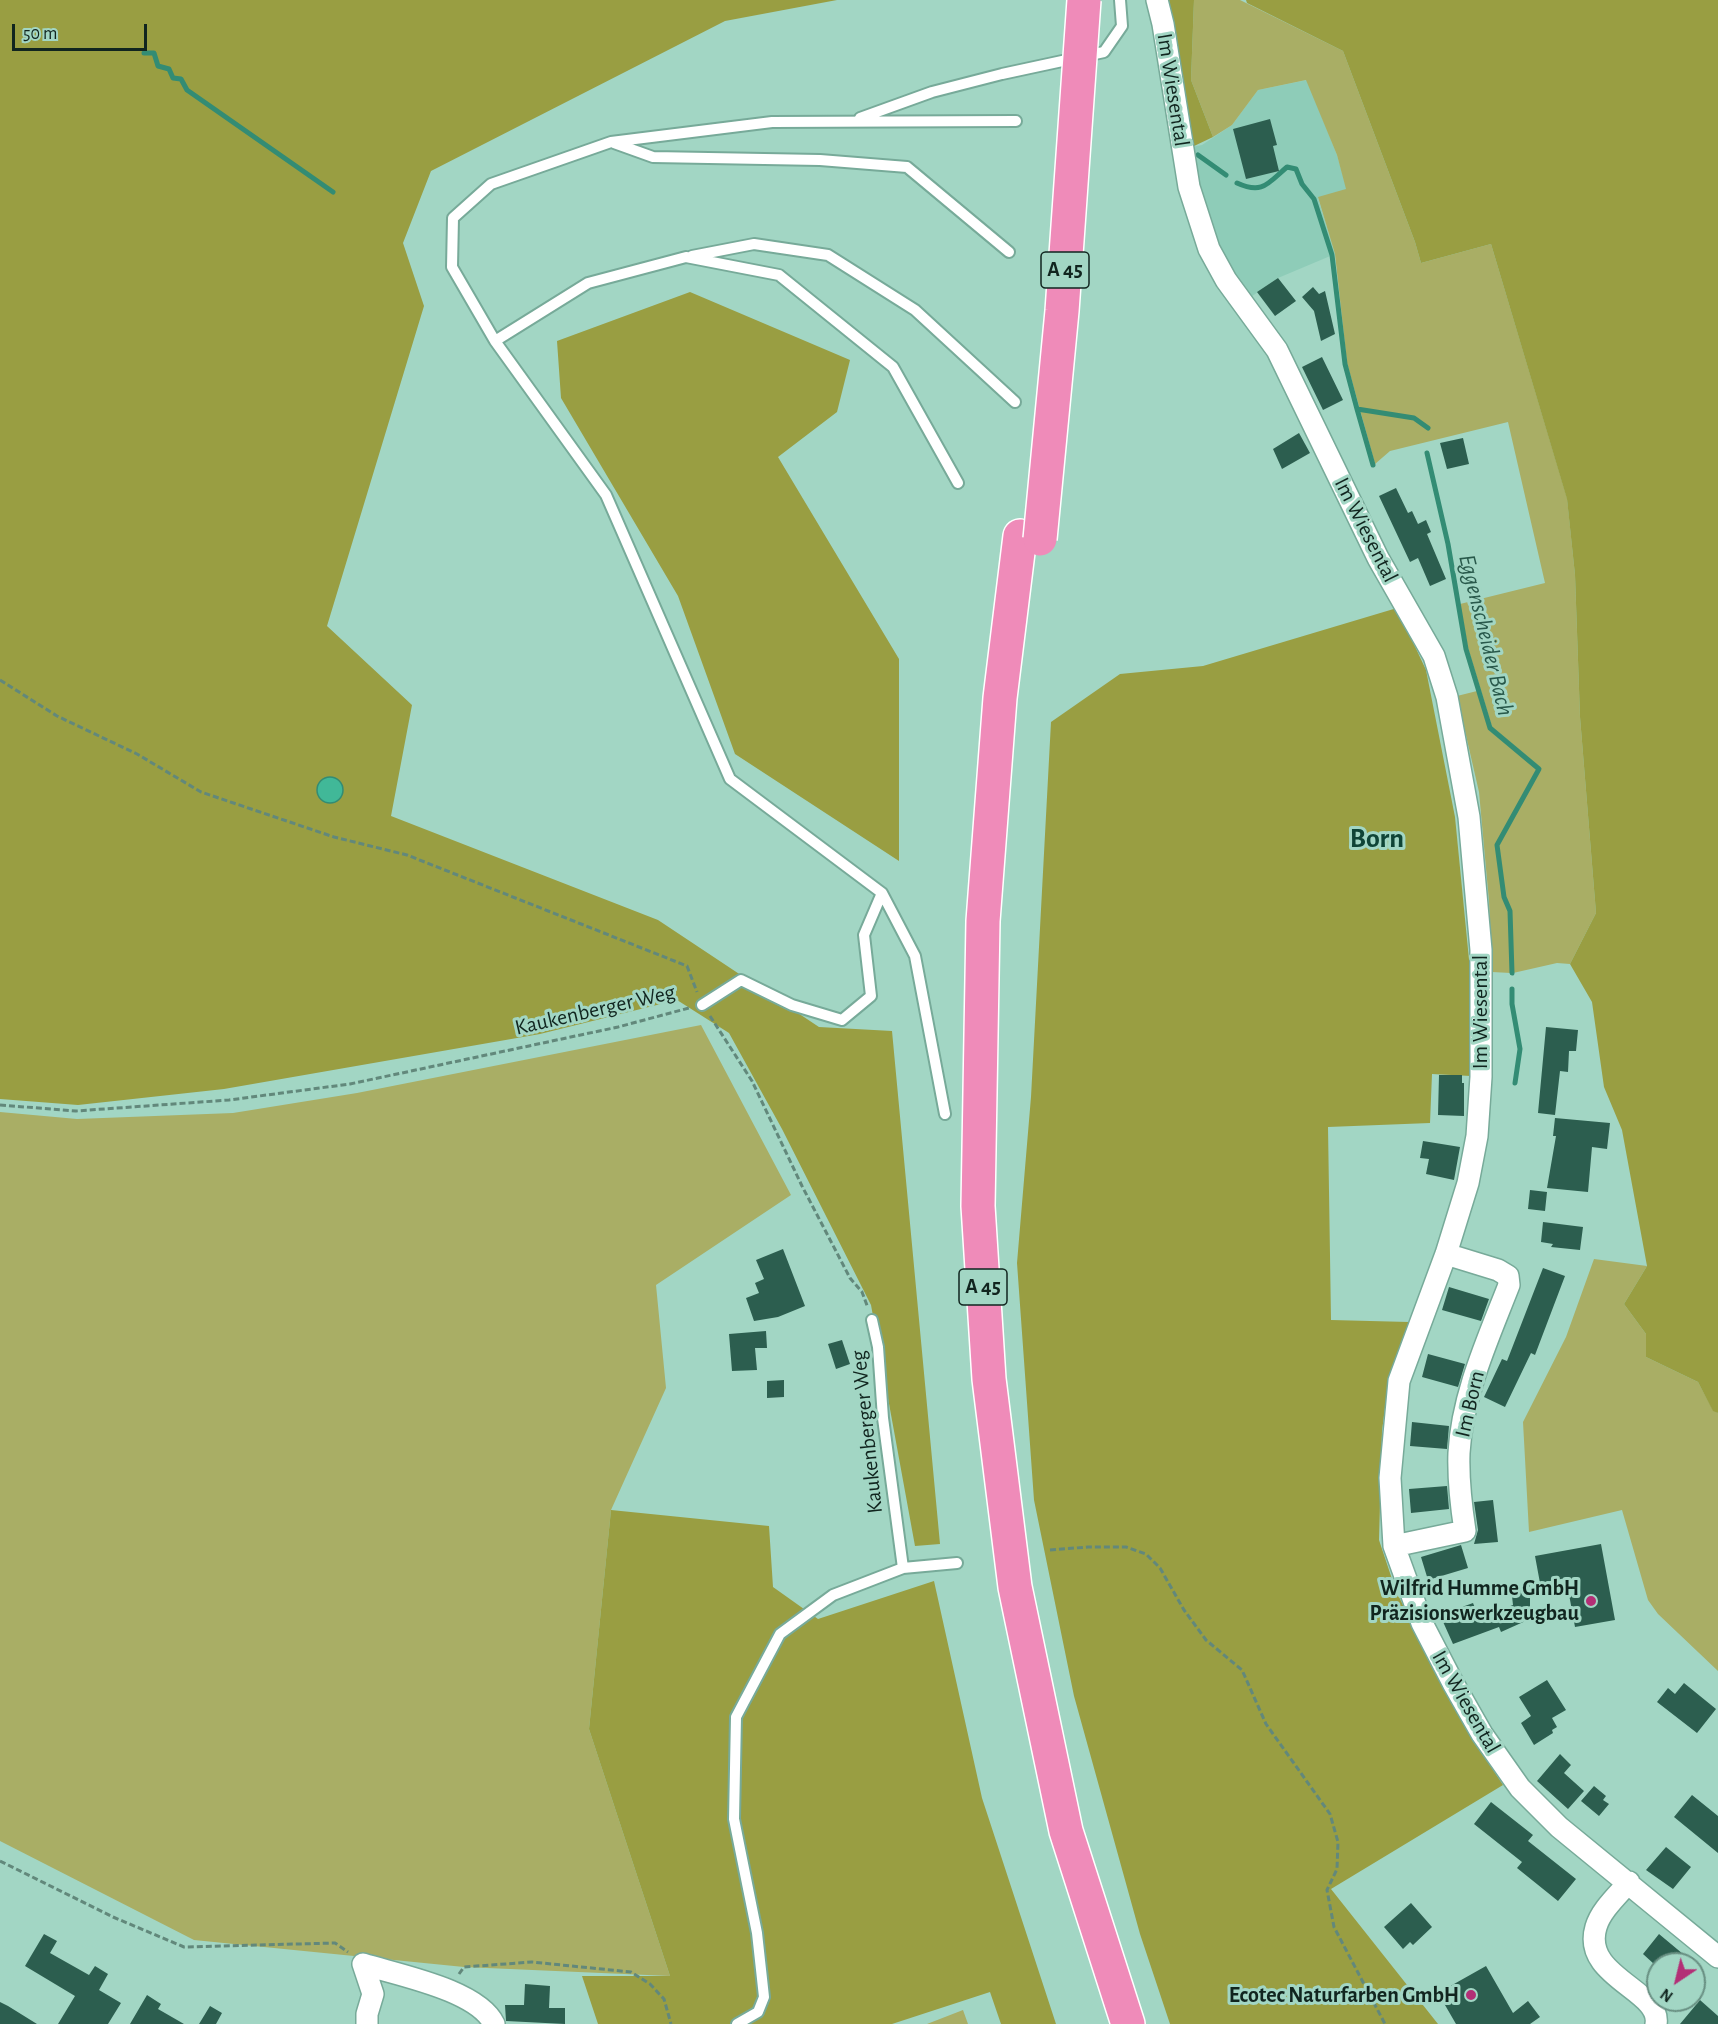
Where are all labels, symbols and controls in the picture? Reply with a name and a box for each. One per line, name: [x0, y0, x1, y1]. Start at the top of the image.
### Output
scale bar: [15, 12, 150, 50]
text: 50 m: [23, 25, 57, 43]
street label: Im Wiesental: [1151, 32, 1195, 148]
road number: A 45: [1041, 252, 1089, 288]
street label: Im Wiesental: [1328, 473, 1404, 587]
water label: Eggenscheider Bach: [1452, 551, 1520, 719]
district label: Born: [1350, 822, 1404, 856]
street label: Im Wiesental: [1467, 955, 1493, 1069]
street label: Kaukenberger Weg: [512, 979, 678, 1041]
road number: A 45: [959, 1269, 1007, 1305]
street label: Kaukenberger Weg: [845, 1349, 889, 1515]
street label: Im Born: [1450, 1368, 1490, 1440]
place label: Wilfrid Humme GmbH Präzisionswerkzeugbau: [1369, 1575, 1579, 1627]
marker: Wilfrid Humme GmbH Präzisionswerkzeugbau: [1584, 1594, 1598, 1608]
street label: Im Wiesental: [1426, 1646, 1506, 1758]
north arrow: [1646, 1952, 1706, 2012]
place label: Ecotec Naturfarben GmbH: [1229, 1982, 1459, 2008]
text: N: [1658, 1985, 1676, 2005]
marker: Ecotec Naturfarben GmbH: [1464, 1988, 1478, 2002]

